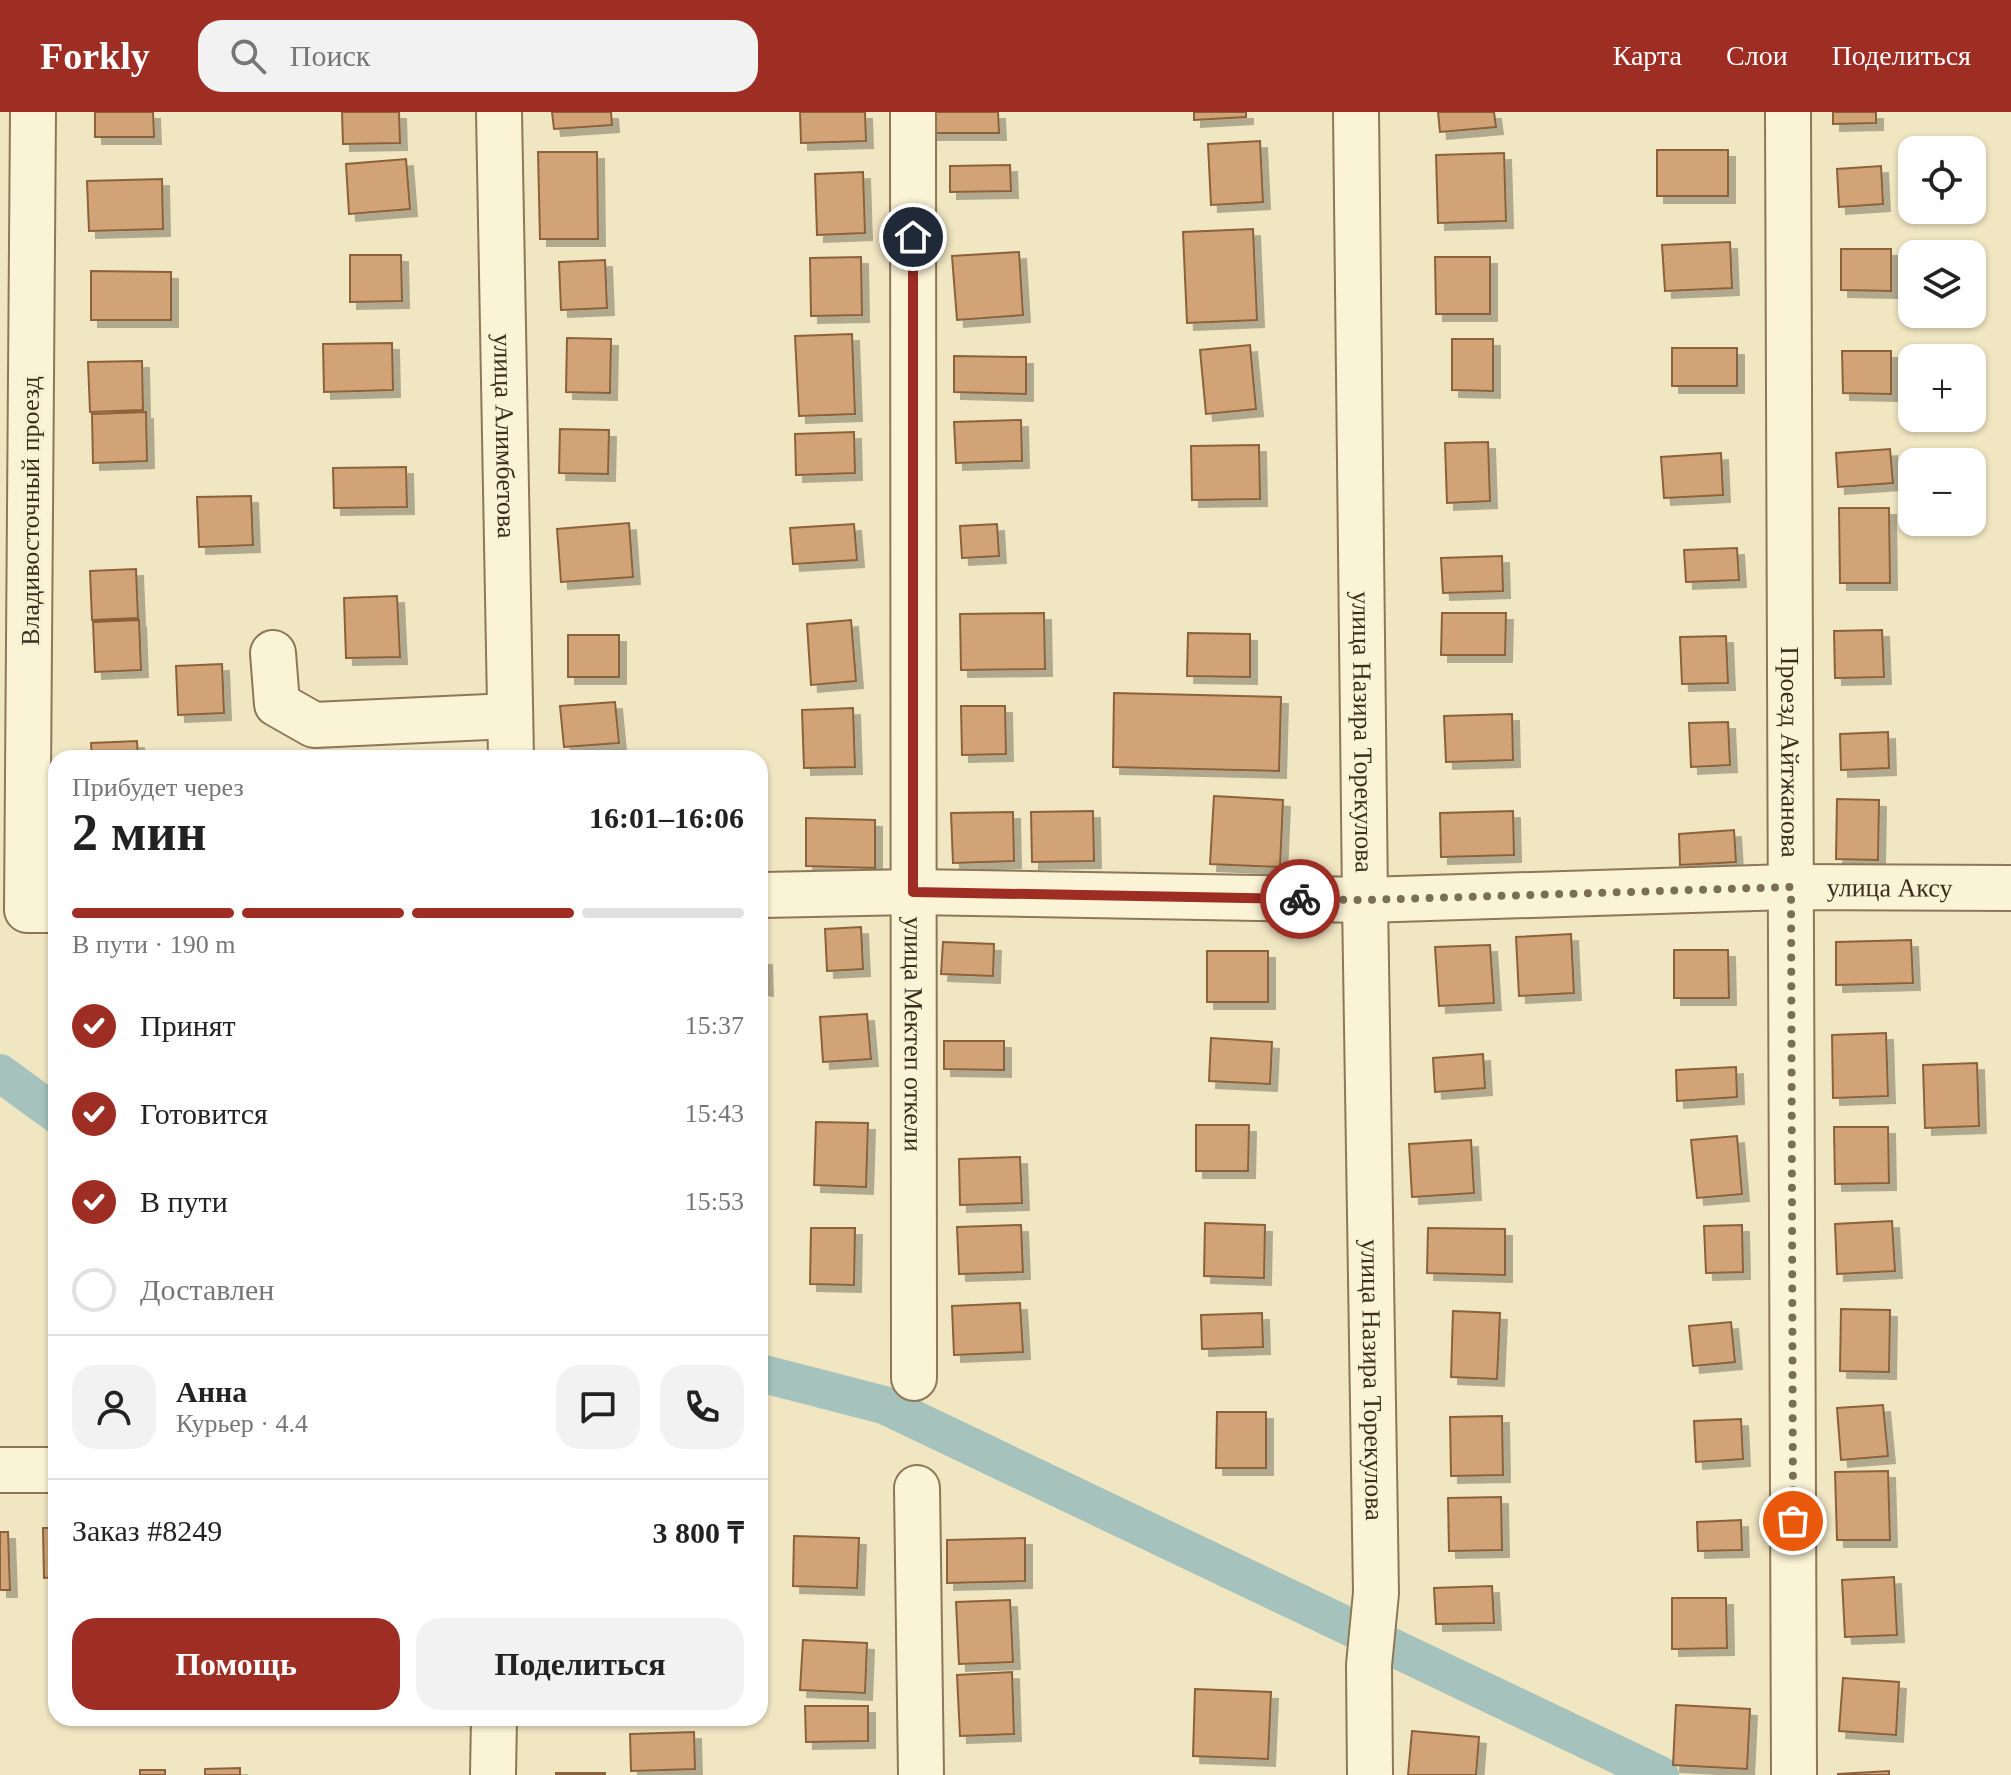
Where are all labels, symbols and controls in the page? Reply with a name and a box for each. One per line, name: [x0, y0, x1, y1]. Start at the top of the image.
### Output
search box: [198, 20, 758, 92]
icon: search: [226, 34, 270, 78]
text: Forkly: [40, 35, 150, 77]
text: Поиск: [290, 39, 370, 72]
text: Карта: [1613, 40, 1682, 71]
text: Слои: [1726, 40, 1788, 71]
text: Поделиться: [1832, 40, 1971, 71]
map controls: [1898, 136, 1986, 536]
button: locate: [1898, 136, 1986, 224]
pin: [879, 203, 947, 271]
icon: home: [891, 215, 935, 259]
button: layers: [1898, 240, 1986, 328]
street label: улица Алимбетова: [489, 333, 521, 539]
button: +: [1898, 344, 1986, 432]
street label: Владивосточный проезд: [16, 376, 45, 646]
button: −: [1898, 448, 1986, 536]
street label: улица Назира Торекулова: [1347, 591, 1379, 873]
street label: Проезд Айтжанова: [1775, 647, 1805, 858]
text: Прибудет через: [72, 773, 244, 802]
text: 16:01–16:06: [589, 801, 744, 834]
text: 2 мин: [72, 804, 206, 861]
courier: [1260, 859, 1340, 939]
street label: улица Аксу: [1827, 873, 1953, 902]
icon: bike: [1278, 877, 1322, 921]
street label: улица Мектеп откели: [899, 916, 928, 1152]
text: В пути · 190 m: [72, 930, 235, 959]
icon: check: [72, 1004, 116, 1048]
text: Принят: [140, 1009, 236, 1042]
text: 15:37: [685, 1011, 744, 1040]
icon: check: [72, 1092, 116, 1136]
text: Готовится: [140, 1097, 268, 1130]
text: 15:43: [685, 1099, 744, 1128]
icon: check: [72, 1180, 116, 1224]
text: В пути: [140, 1185, 228, 1218]
text: 15:53: [685, 1187, 744, 1216]
street label: улица Назира Торекулова: [1356, 1239, 1389, 1521]
text: Доставлен: [140, 1273, 274, 1306]
button: person: [72, 1365, 156, 1449]
button: chat: [556, 1365, 640, 1449]
button: phone: [660, 1365, 744, 1449]
text: Анна: [176, 1375, 247, 1408]
text: Курьер · 4.4: [176, 1409, 308, 1438]
pin: [1759, 1487, 1827, 1555]
icon: bag: [1771, 1499, 1815, 1543]
text: Заказ #8249: [72, 1514, 222, 1547]
text: 3 800 ₸: [653, 1516, 744, 1549]
button: Помощь: [72, 1618, 400, 1710]
button: Поделиться: [416, 1618, 744, 1710]

